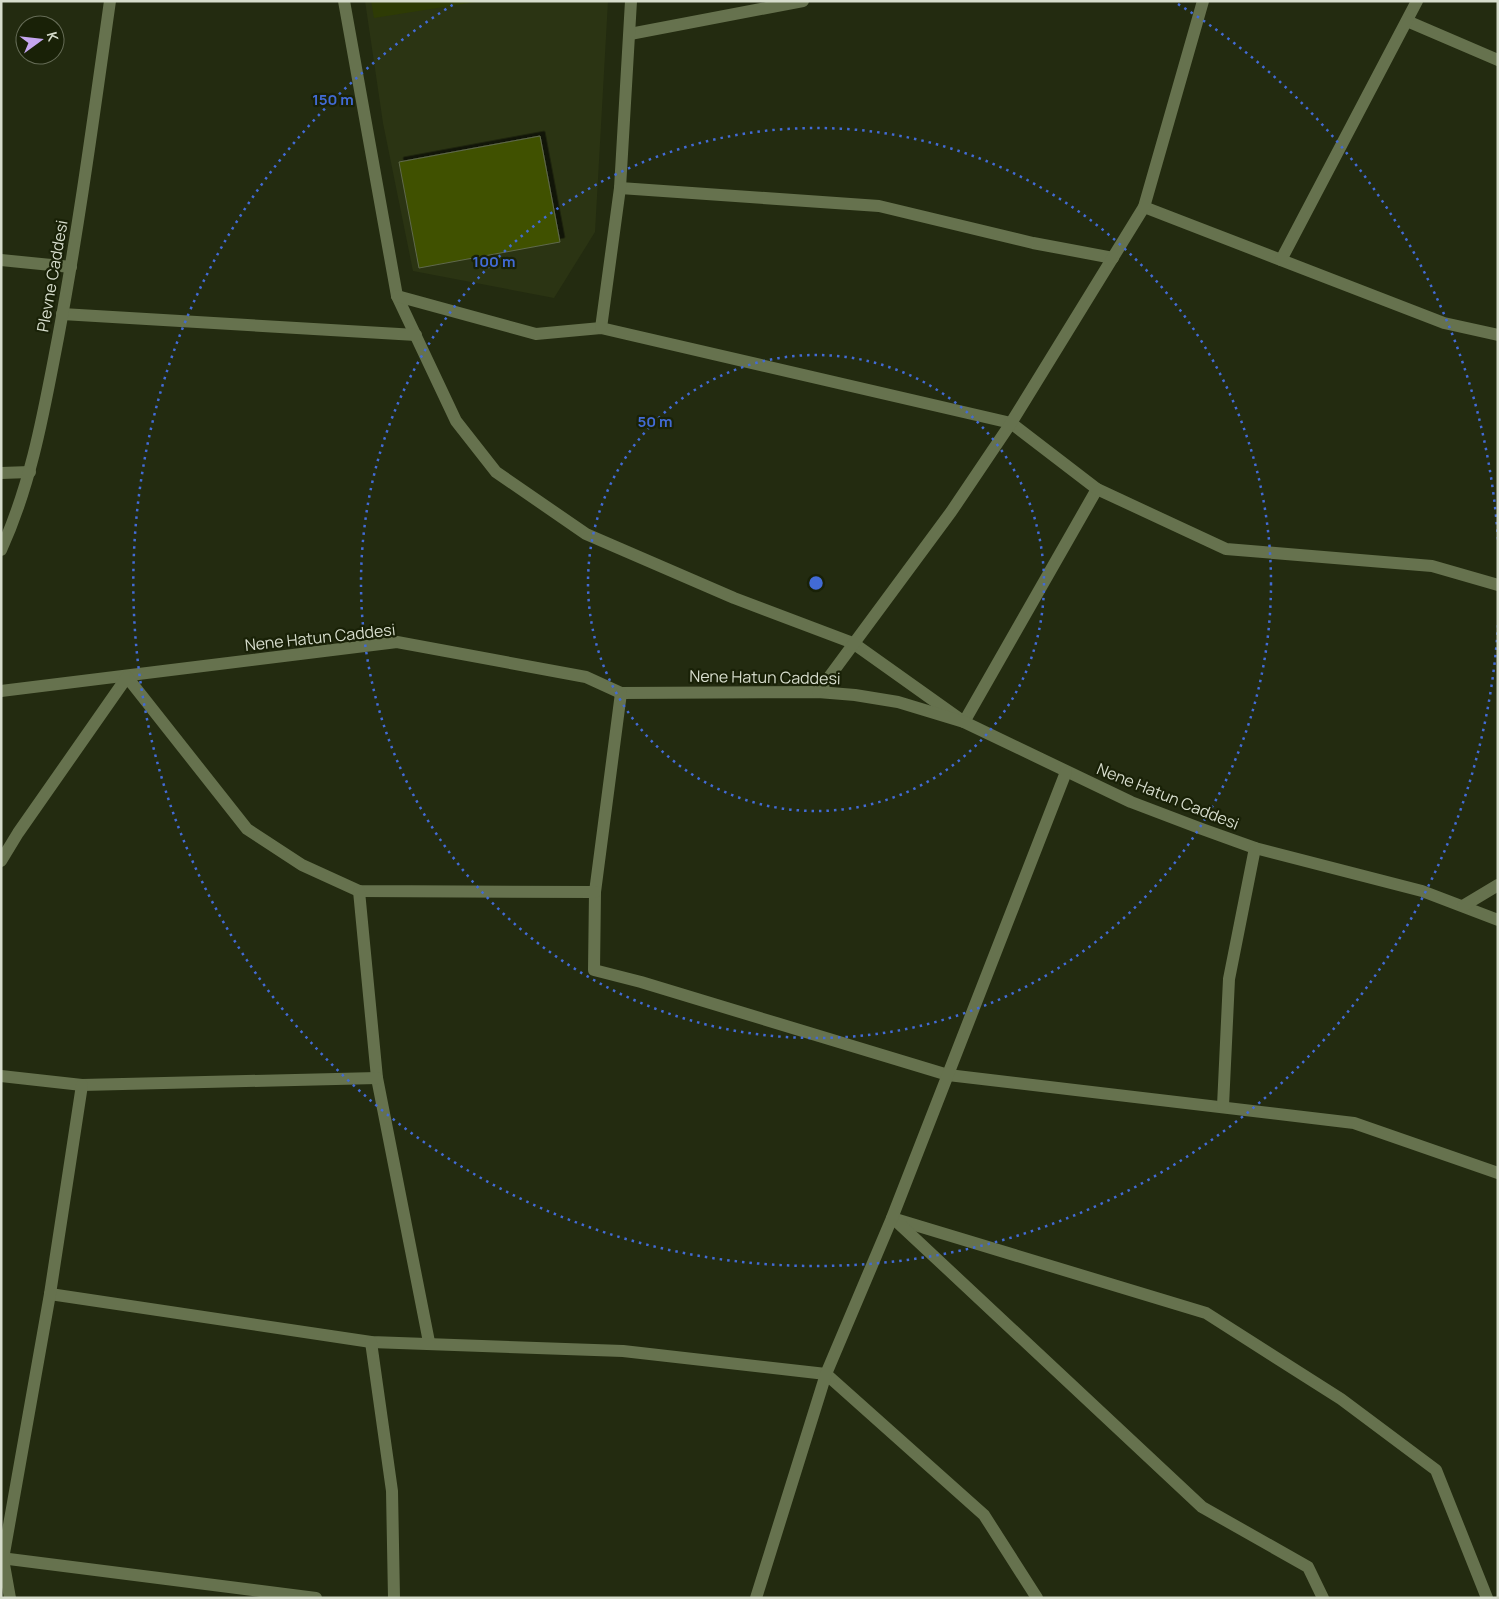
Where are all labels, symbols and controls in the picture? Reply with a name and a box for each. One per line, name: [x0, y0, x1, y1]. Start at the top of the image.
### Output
north arrow: [15, 15, 65, 65]
text: K: [43, 30, 64, 44]
text: 150 m: [312, 89, 354, 110]
street label: Plevne Caddesi: [31, 218, 73, 334]
text: 100 m: [473, 251, 515, 272]
text: 50 m: [637, 411, 673, 432]
centre of rings: [807, 574, 825, 592]
street label: Nene Hatun Caddesi: [244, 618, 396, 656]
street label: Nene Hatun Caddesi: [689, 665, 841, 689]
street label: Nene Hatun Caddesi: [1094, 757, 1242, 835]

